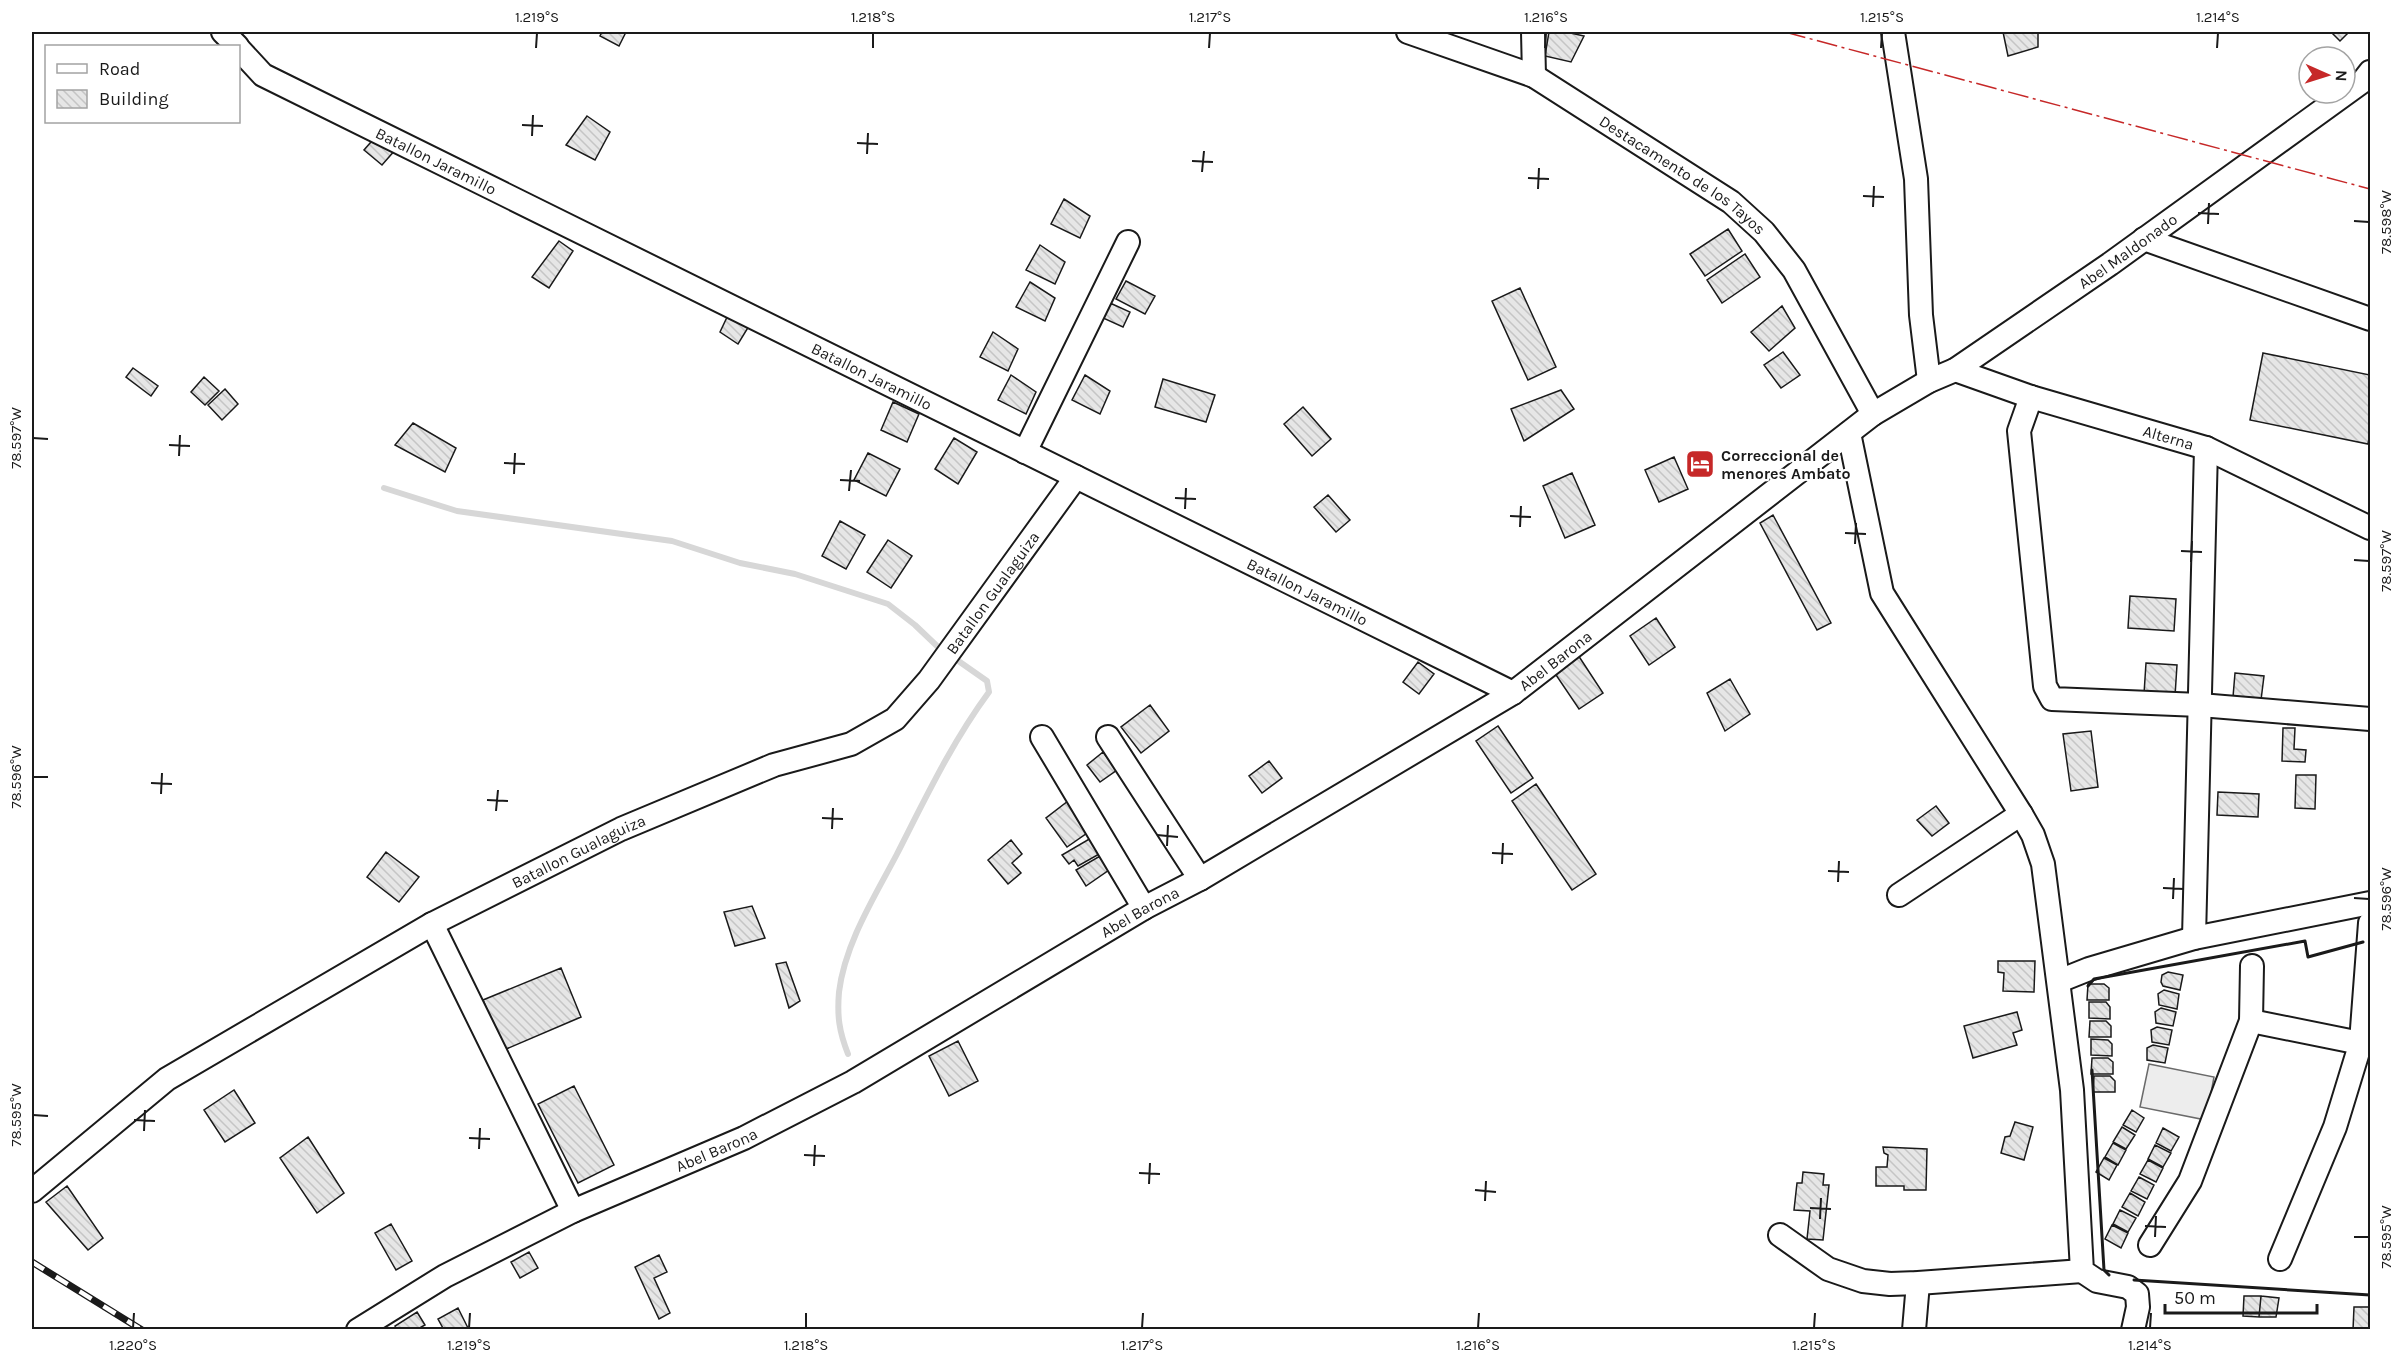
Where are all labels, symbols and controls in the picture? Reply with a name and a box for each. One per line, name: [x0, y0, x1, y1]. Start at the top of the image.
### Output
text: 1.219°S: [515, 8, 559, 26]
text: 1.218°S: [851, 8, 895, 26]
text: 1.217°S: [1189, 8, 1231, 26]
text: 1.216°S: [1524, 8, 1568, 26]
text: 1.215°S: [1860, 8, 1904, 26]
text: 1.214°S: [2196, 8, 2240, 26]
legend: [45, 45, 240, 123]
north arrow: [2297, 45, 2357, 105]
text: Road: [99, 58, 140, 80]
text: N: [2332, 70, 2351, 82]
text: Building: [99, 88, 169, 110]
street label: Destacamento de los Tayos: [1596, 111, 1769, 239]
street label: Batallon Jaramillo: [373, 123, 499, 199]
text: 78.598°W: [2377, 189, 2395, 254]
street label: Abel Maldonado: [2075, 210, 2181, 293]
street label: Batallon Jaramillo: [808, 339, 935, 414]
text: 78.597°W: [7, 407, 25, 469]
street label: Alterna: [2141, 421, 2196, 454]
place label: Correccional de menores Ambato: [1721, 446, 1851, 483]
hotel icon: Correccional de menores Ambato: [1684, 448, 1716, 480]
street label: Batallon Gualaguiza: [942, 528, 1044, 658]
text: 78.597°W: [2377, 530, 2395, 592]
street label: Batallon Jaramillo: [1244, 554, 1371, 630]
street label: Abel Barona: [1515, 627, 1596, 695]
text: 78.596°W: [7, 745, 25, 809]
street label: Batallon Gualaguiza: [509, 811, 648, 892]
text: 78.596°W: [2377, 867, 2395, 931]
street label: Abel Barona: [1097, 883, 1182, 942]
text: 78.595°W: [7, 1083, 25, 1147]
street label: Abel Barona: [673, 1124, 761, 1176]
text: 78.595°W: [2377, 1205, 2395, 1269]
scale bar: [2165, 1277, 2316, 1315]
text: 50 m: [2174, 1287, 2216, 1309]
text: 1.220°S: [109, 1336, 157, 1354]
text: 1.219°S: [447, 1336, 491, 1354]
text: 1.218°S: [784, 1336, 828, 1354]
text: 1.217°S: [1121, 1336, 1163, 1354]
text: 1.216°S: [1456, 1336, 1500, 1354]
text: 1.215°S: [1792, 1336, 1836, 1354]
text: 1.214°S: [2128, 1336, 2172, 1354]

